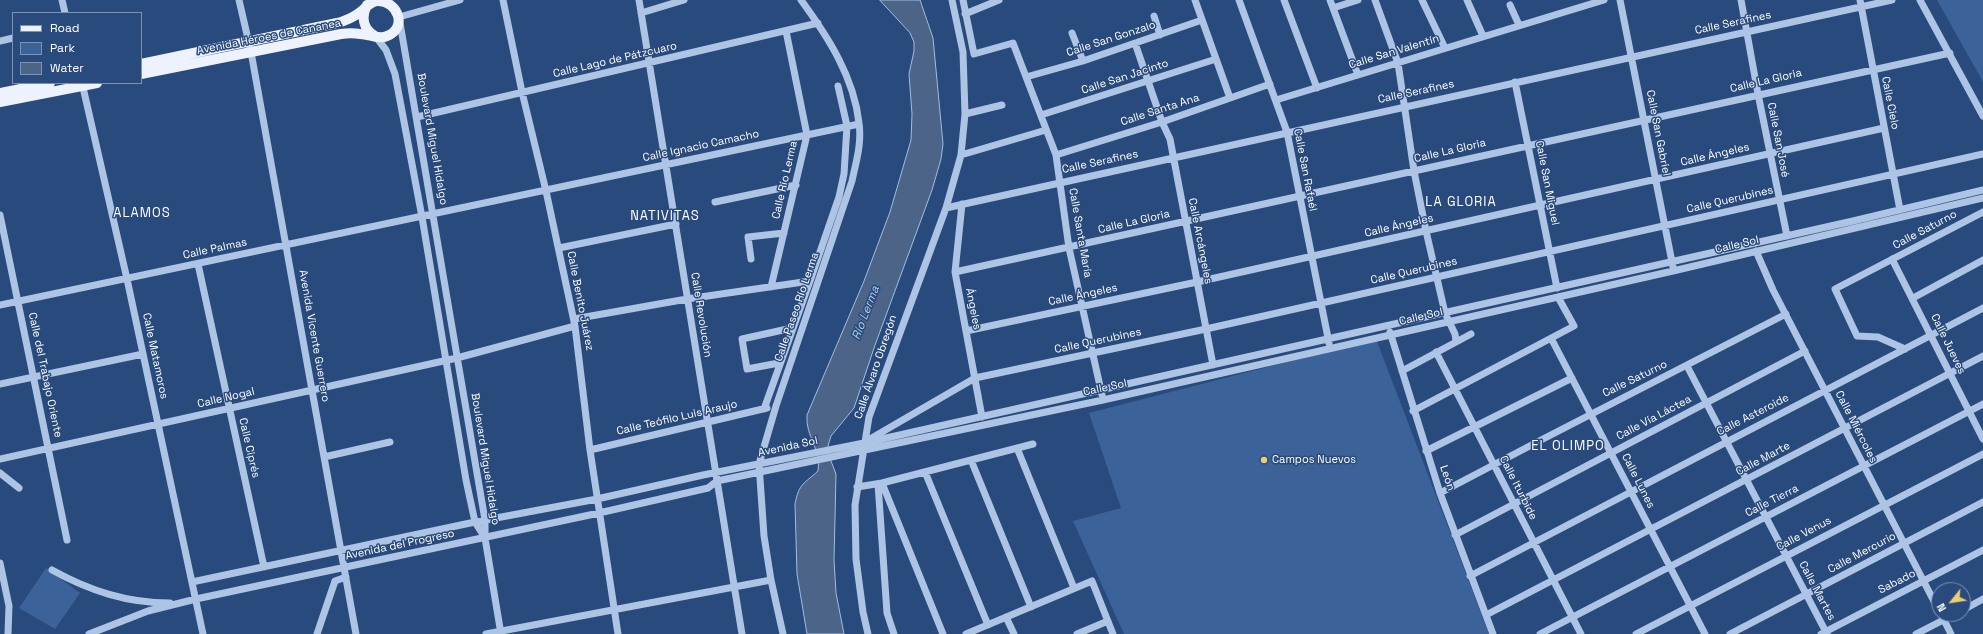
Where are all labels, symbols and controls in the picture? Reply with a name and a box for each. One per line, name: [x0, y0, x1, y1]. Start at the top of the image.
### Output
street label: Calle Serafines: [1694, 8, 1772, 38]
legend: [12, 12, 142, 84]
street label: Avenida Héroes de Cananea: [196, 17, 342, 57]
street label: Calle San Gonzalo: [1065, 18, 1157, 60]
text: Road: [50, 20, 79, 36]
street label: Calle San Valentín: [1347, 32, 1441, 72]
street label: Calle Lago de Pátzcuaro: [552, 39, 678, 81]
text: Park: [50, 40, 75, 56]
street label: Calle San Jacinto: [1080, 57, 1170, 97]
text: Water: [50, 60, 84, 76]
street label: Calle La Gloria: [1729, 66, 1803, 96]
street label: Boulevard Miguel Hidalgo: [414, 72, 450, 206]
street label: Calle Cielo: [1878, 75, 1902, 131]
street label: Calle Serafines: [1377, 77, 1455, 107]
street label: Calle San Gabriel: [1643, 89, 1673, 177]
street label: Calle Santa Ana: [1119, 91, 1201, 129]
street label: Calle San José: [1764, 101, 1792, 179]
street label: Calle Ignacio Camacho: [642, 127, 760, 165]
street label: Calle San Rafaél: [1291, 128, 1319, 212]
street label: Calle La Gloria: [1413, 136, 1487, 166]
street label: Calle Río Lerma: [770, 140, 800, 220]
street label: Calle San Miguel: [1532, 140, 1562, 226]
street label: Calle Ángeles: [1679, 141, 1751, 169]
street label: Calle Serafines: [1061, 147, 1139, 177]
street label: Calle Querubines: [1685, 184, 1775, 216]
street label: Calle Santa María: [1066, 187, 1094, 279]
district label: LA GLORIA: [1425, 194, 1497, 210]
street label: Calle Arcángeles: [1185, 197, 1215, 285]
district label: ALAMOS: [113, 205, 171, 221]
street label: Calle La Gloria: [1097, 207, 1171, 237]
district label: NATIVITAS: [630, 208, 700, 224]
street label: Calle Saturno: [1891, 208, 1959, 252]
street label: Calle Ángeles: [1363, 212, 1435, 240]
street label: Calle Sol: [1714, 234, 1760, 256]
street label: Calle Palmas: [182, 236, 248, 262]
street label: Calle Benito Juárez: [564, 250, 596, 352]
street label: Calle Paseo Río Lerma: [772, 251, 822, 363]
street label: Calle Querubines: [1369, 255, 1459, 287]
street label: Avenida Vicente Guerrero: [296, 269, 332, 403]
street label: Calle Revolución: [688, 271, 714, 359]
street label: Calle Ángeles: [1047, 281, 1119, 309]
water label: Río Lerma: [849, 284, 883, 342]
street label: Ángeles: [962, 287, 984, 331]
street label: Calle Sol: [1398, 306, 1444, 328]
street label: Calle del Trabajo Oriente: [25, 311, 65, 439]
street label: Calle Matamoros: [139, 312, 171, 400]
street label: Calle Jueves: [1928, 312, 1968, 376]
street label: Calle Álvaro Obregón: [852, 313, 900, 421]
street label: Calle Querubines: [1053, 325, 1143, 357]
street label: Calle Saturno: [1601, 358, 1669, 400]
street label: Calle Sol: [1082, 377, 1128, 399]
street label: Calle Nogal: [196, 385, 256, 411]
street label: Calle Miércoles: [1832, 389, 1880, 465]
street label: Calle Asteroide: [1715, 391, 1791, 439]
street label: Boulevard Miguel Hidalgo: [468, 392, 502, 526]
street label: Calle Vía Láctea: [1614, 393, 1694, 443]
street label: Calle Teófilo Luis Araujo: [615, 398, 739, 438]
street label: Calle Ciprés: [236, 417, 262, 479]
street label: Avenida Sol: [757, 434, 819, 460]
district label: EL OLIMPO: [1531, 438, 1605, 454]
street label: Calle Marte: [1734, 439, 1792, 479]
street label: Calle Lunes: [1619, 451, 1657, 511]
place label: Campos Nuevos: [1272, 453, 1356, 467]
street label: Calle Iturbide: [1496, 454, 1540, 522]
marker: Campos Nuevos: [1259, 455, 1269, 465]
street label: León: [1437, 464, 1457, 492]
street label: Calle Tierra: [1743, 482, 1801, 520]
street label: Calle Venus: [1774, 514, 1834, 554]
street label: Avenida del Progreso: [344, 527, 456, 563]
street label: Calle Mercurio: [1826, 530, 1898, 576]
street label: Calle Martes: [1796, 559, 1838, 623]
street label: Sabado: [1876, 567, 1918, 597]
north arrow: [1931, 582, 1971, 622]
text: N: [1934, 601, 1949, 614]

